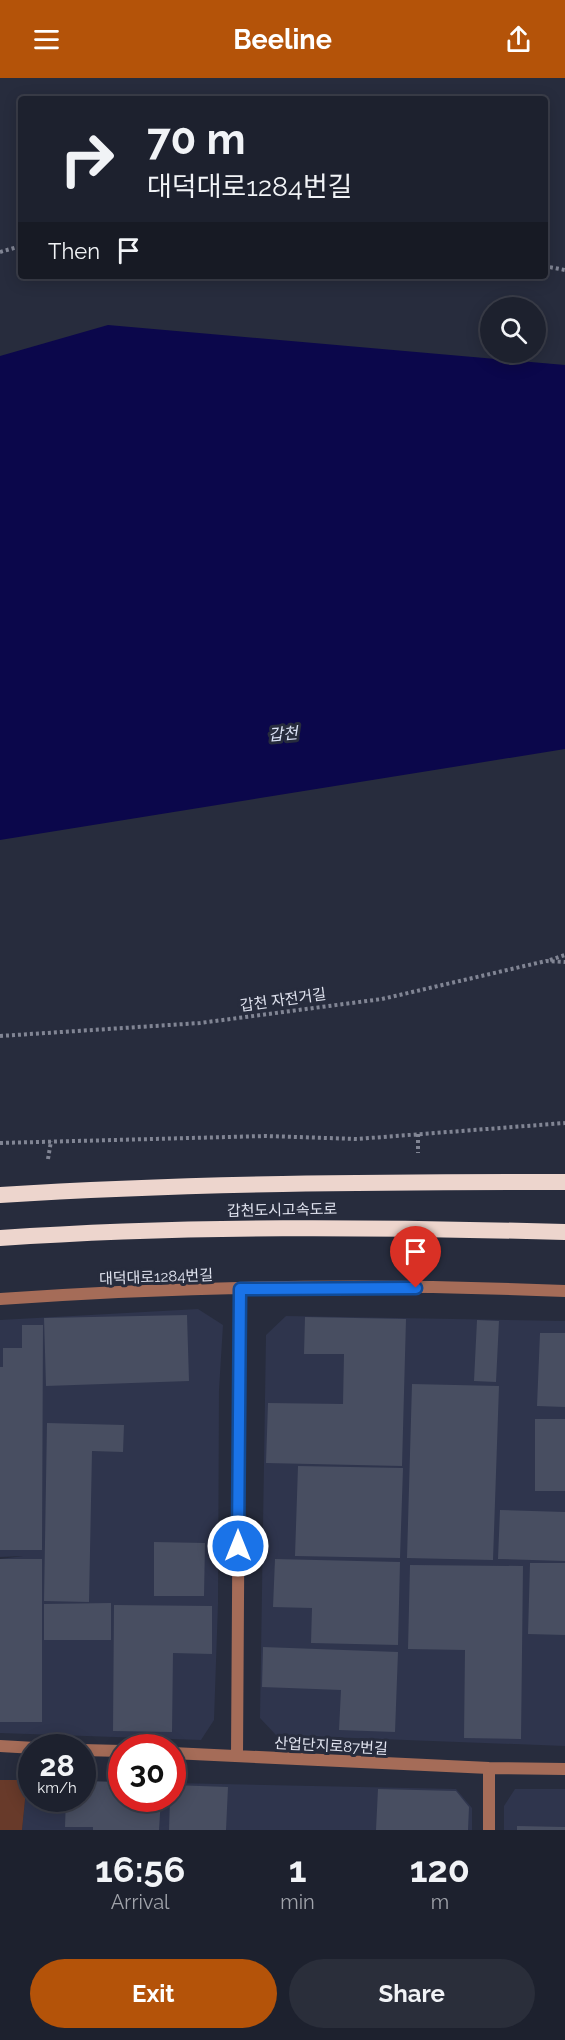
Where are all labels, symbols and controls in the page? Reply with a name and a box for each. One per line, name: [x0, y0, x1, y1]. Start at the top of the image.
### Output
icon: menu: [30, 23, 63, 56]
icon: share: [502, 23, 535, 56]
text: Beeline: [233, 24, 332, 55]
text: 70 m: [147, 115, 246, 164]
icon: right: [48, 120, 126, 198]
text: 대덕대로1284번길: [147, 171, 352, 202]
icon: arrive: [112, 234, 145, 267]
text: Then: [48, 238, 100, 264]
map controls: [480, 297, 546, 363]
button: search: [480, 297, 546, 363]
water label: 갑천: [268, 723, 301, 745]
street label: 갑천 자전거길: [239, 985, 327, 1015]
street label: 갑천도시고속도로: [227, 1200, 337, 1220]
pin: [390, 1226, 441, 1288]
icon: arrive: [399, 1235, 432, 1268]
street label: 대덕대로1284번길: [99, 1266, 213, 1288]
position arrow: [206, 1514, 270, 1578]
speed limit sign: 30: [108, 1734, 186, 1812]
street label: 산업단지로87번길: [274, 1734, 388, 1758]
text: 28: [39, 1748, 75, 1783]
text: km/h: [37, 1779, 77, 1797]
text: 16:56: [95, 1848, 185, 1890]
text: 1: [289, 1848, 306, 1890]
text: 120: [410, 1848, 470, 1890]
text: Arrival: [111, 1890, 170, 1914]
text: min: [280, 1890, 315, 1914]
text: m: [431, 1890, 449, 1914]
button: Exit: [30, 1959, 277, 2028]
button: Share: [289, 1959, 535, 2028]

